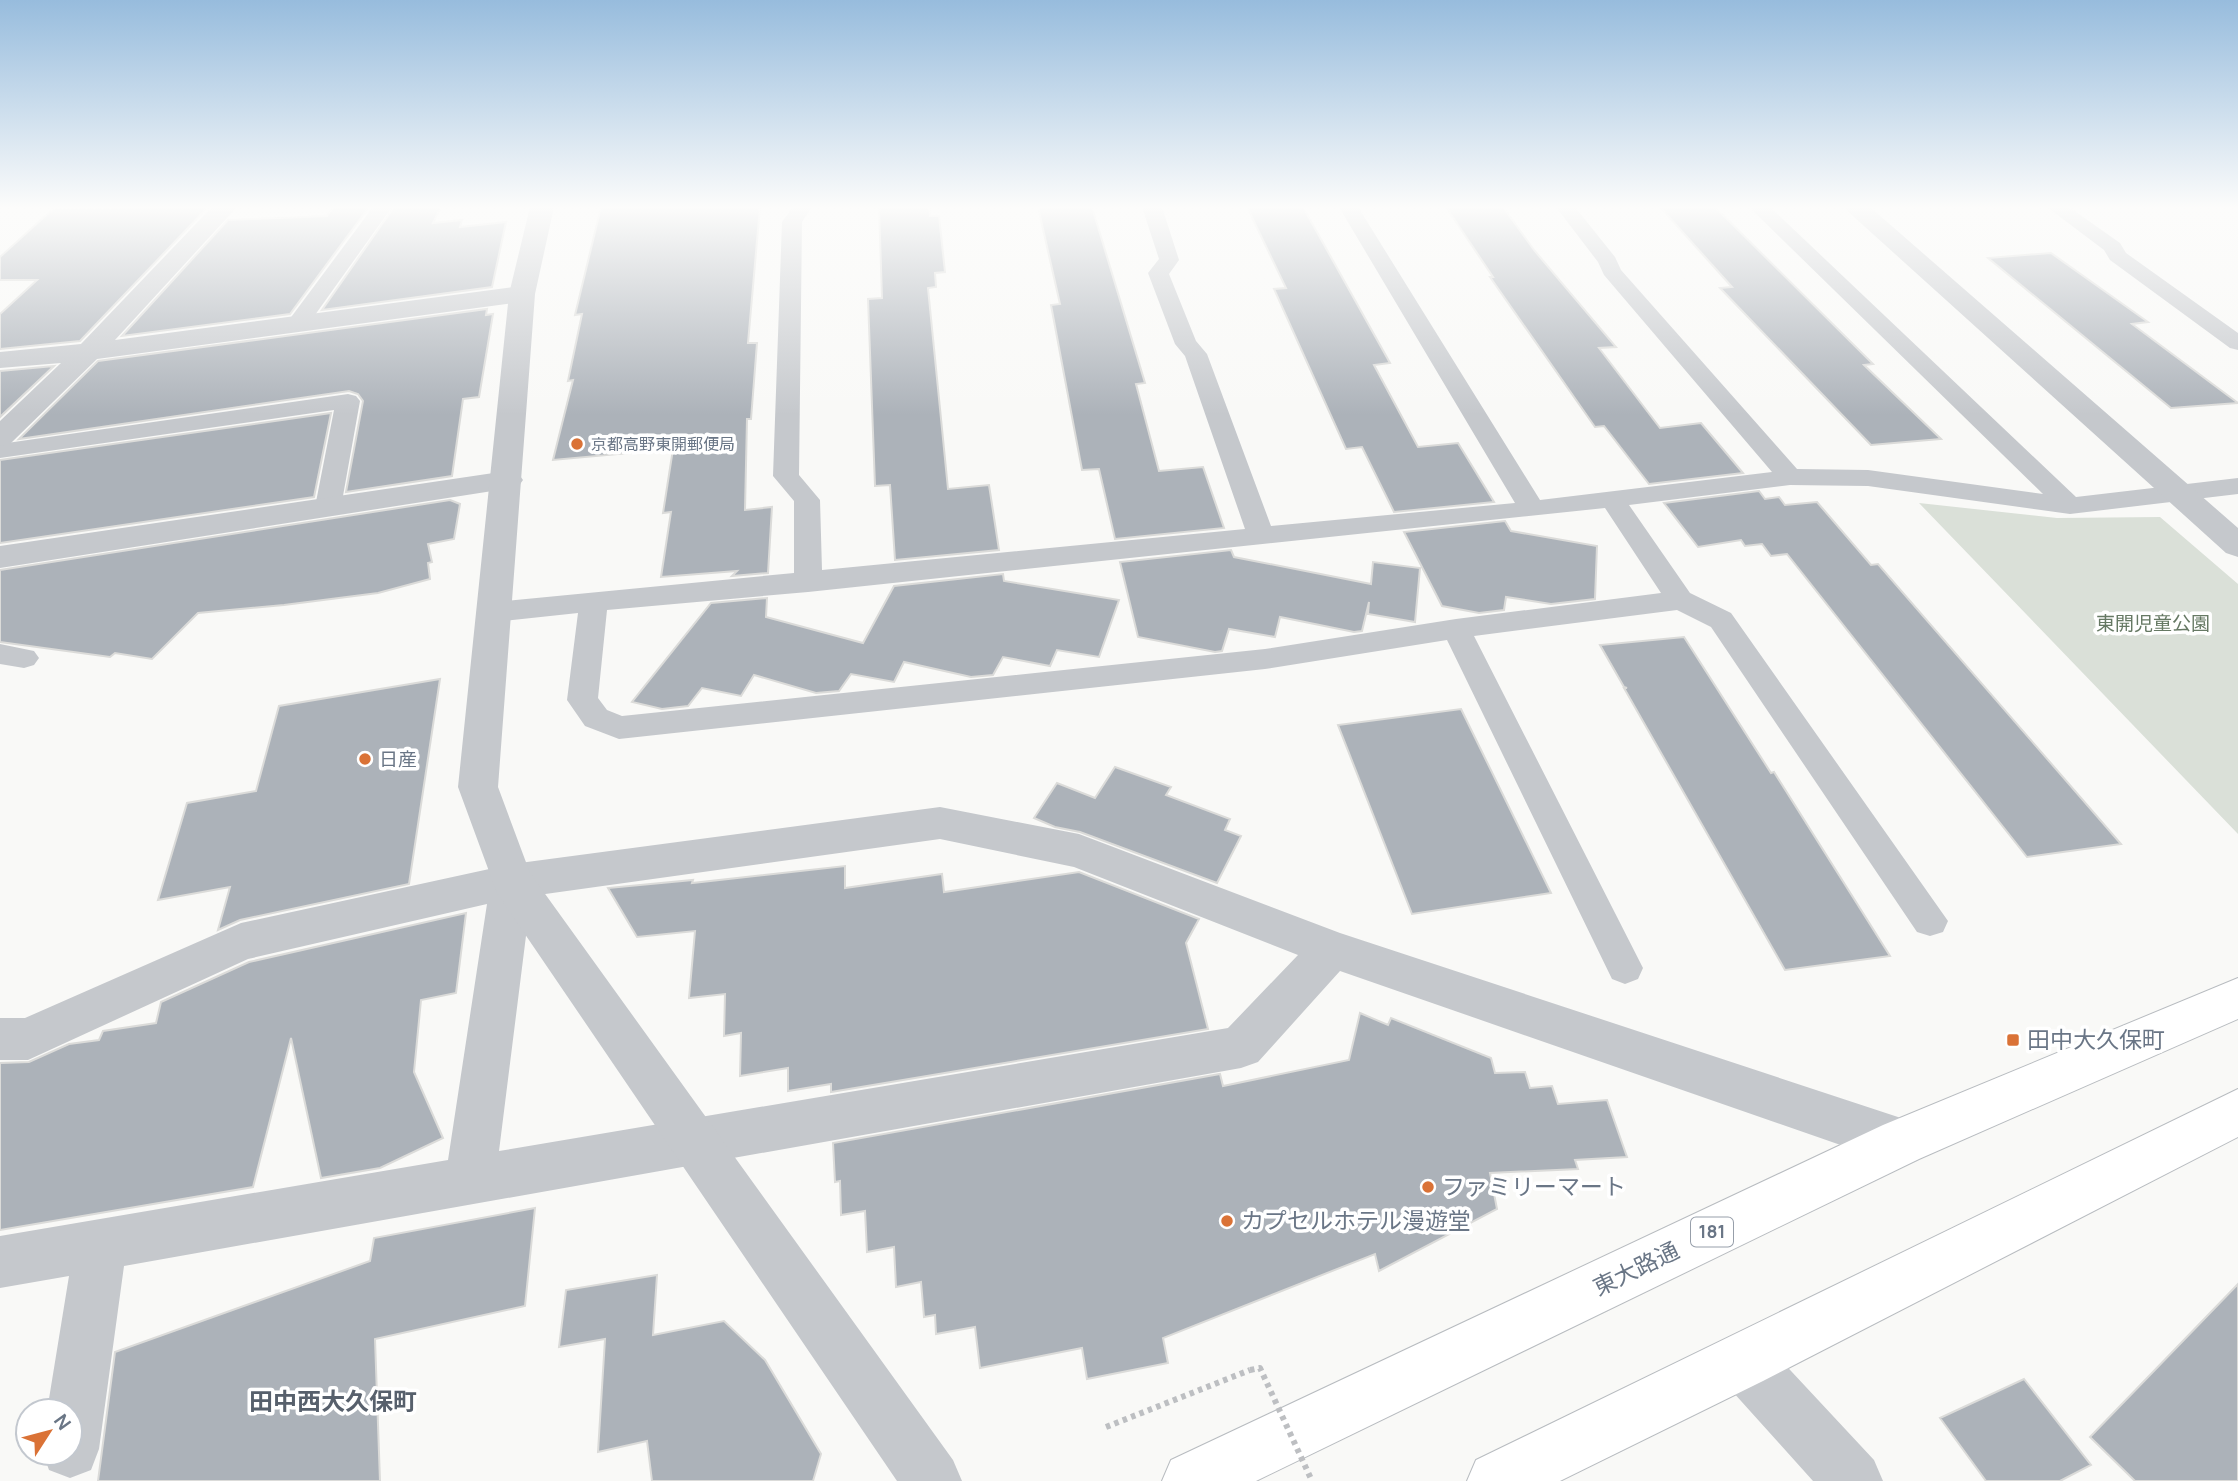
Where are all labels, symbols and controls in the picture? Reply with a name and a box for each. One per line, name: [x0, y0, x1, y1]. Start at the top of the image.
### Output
place label: 京都高野東開郵便局: [591, 433, 735, 455]
marker: 京都高野東開郵便局: [569, 436, 585, 452]
park label: 東開児童公園: [2096, 610, 2210, 636]
place label: 日産: [379, 746, 417, 772]
marker: 日産: [357, 751, 373, 767]
place label: 田中大久保町: [2027, 1023, 2165, 1055]
marker: 田中大久保町: [2005, 1032, 2021, 1048]
place label: ファミリーマート: [1442, 1170, 1626, 1202]
marker: ファミリーマート: [1420, 1179, 1436, 1195]
place label: カプセルホテル漫遊堂: [1241, 1204, 1471, 1236]
marker: カプセルホテル漫遊堂: [1219, 1213, 1235, 1229]
road number: 181: [1691, 1218, 1733, 1246]
street label: 東大路通: [1587, 1234, 1684, 1303]
district label: 田中西大久保町: [249, 1384, 417, 1417]
north arrow: [14, 1397, 84, 1467]
text: N: [48, 1409, 77, 1435]

